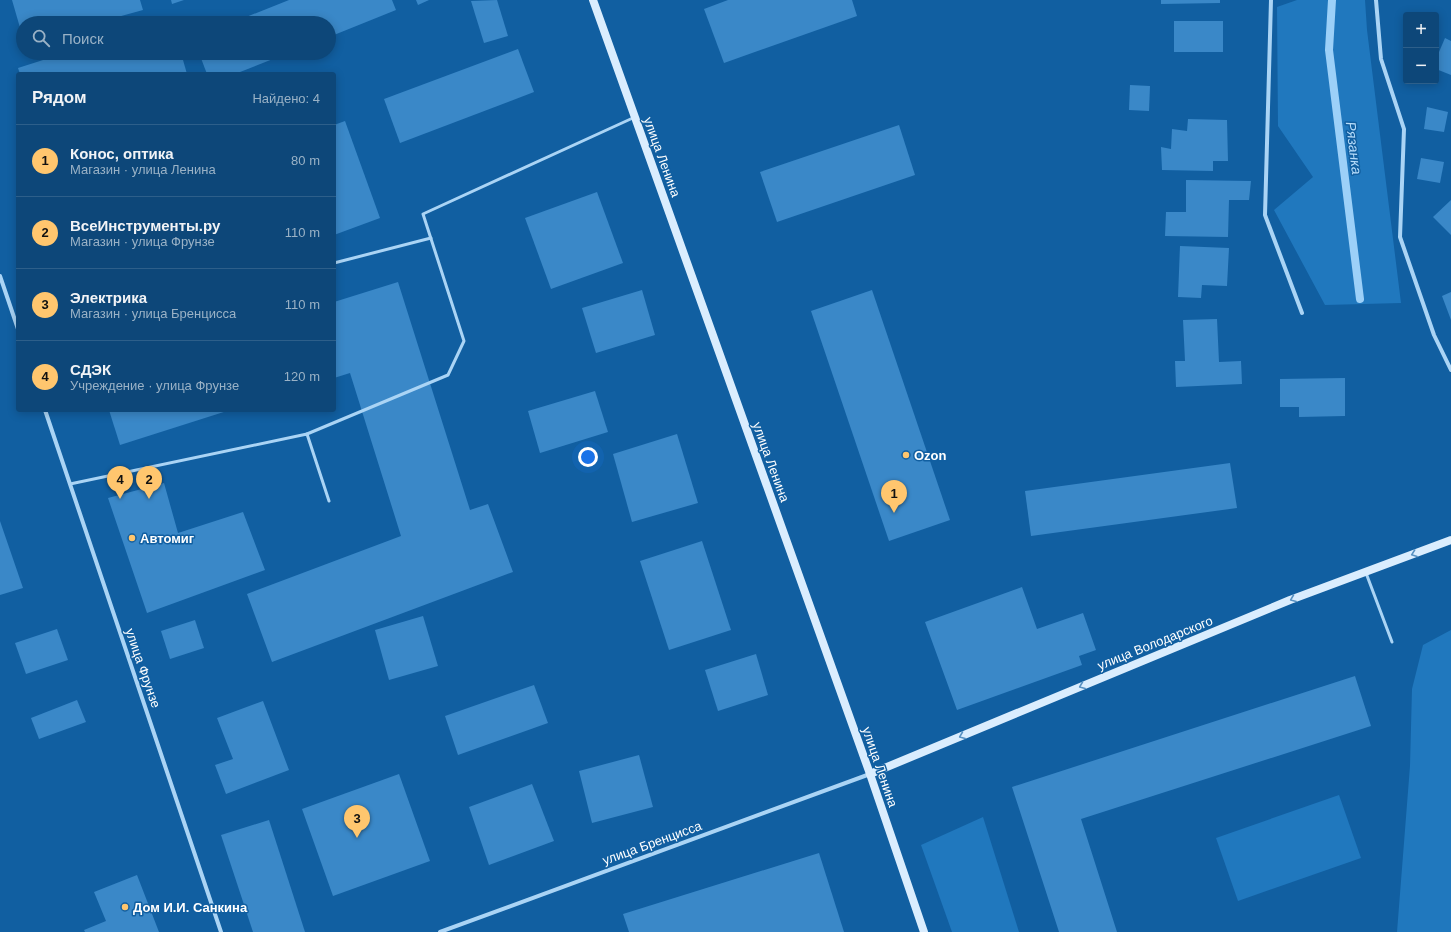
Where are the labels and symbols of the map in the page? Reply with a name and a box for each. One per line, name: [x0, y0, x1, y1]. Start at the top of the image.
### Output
street label: улица Ленина: [641, 115, 684, 200]
water label: Рязанка: [1343, 121, 1365, 175]
street label: улица Ленина: [750, 420, 793, 505]
your location: [578, 447, 598, 467]
place label: Ozon: [914, 448, 947, 463]
marker: Ozon: [901, 450, 911, 460]
pin: 4: [107, 466, 133, 499]
pin: 2: [136, 466, 162, 499]
pin: 1: [881, 480, 907, 513]
place label: Автомиг: [140, 531, 195, 546]
marker: Автомиг: [127, 533, 137, 543]
one-way arrow: [1411, 549, 1418, 557]
one-way arrow: [1289, 595, 1296, 603]
street label: улица Володарского: [1095, 613, 1215, 673]
street label: улица Фрунзе: [122, 626, 164, 710]
one-way arrow: [1078, 682, 1085, 690]
street label: улица Ленина: [859, 725, 901, 810]
one-way arrow: [958, 731, 965, 739]
pin: 3: [344, 805, 370, 838]
street label: улица Бренцисса: [600, 818, 704, 868]
place label: Дом И.И. Санкина: [133, 900, 248, 915]
marker: Дом И.И. Санкина: [120, 902, 130, 912]

